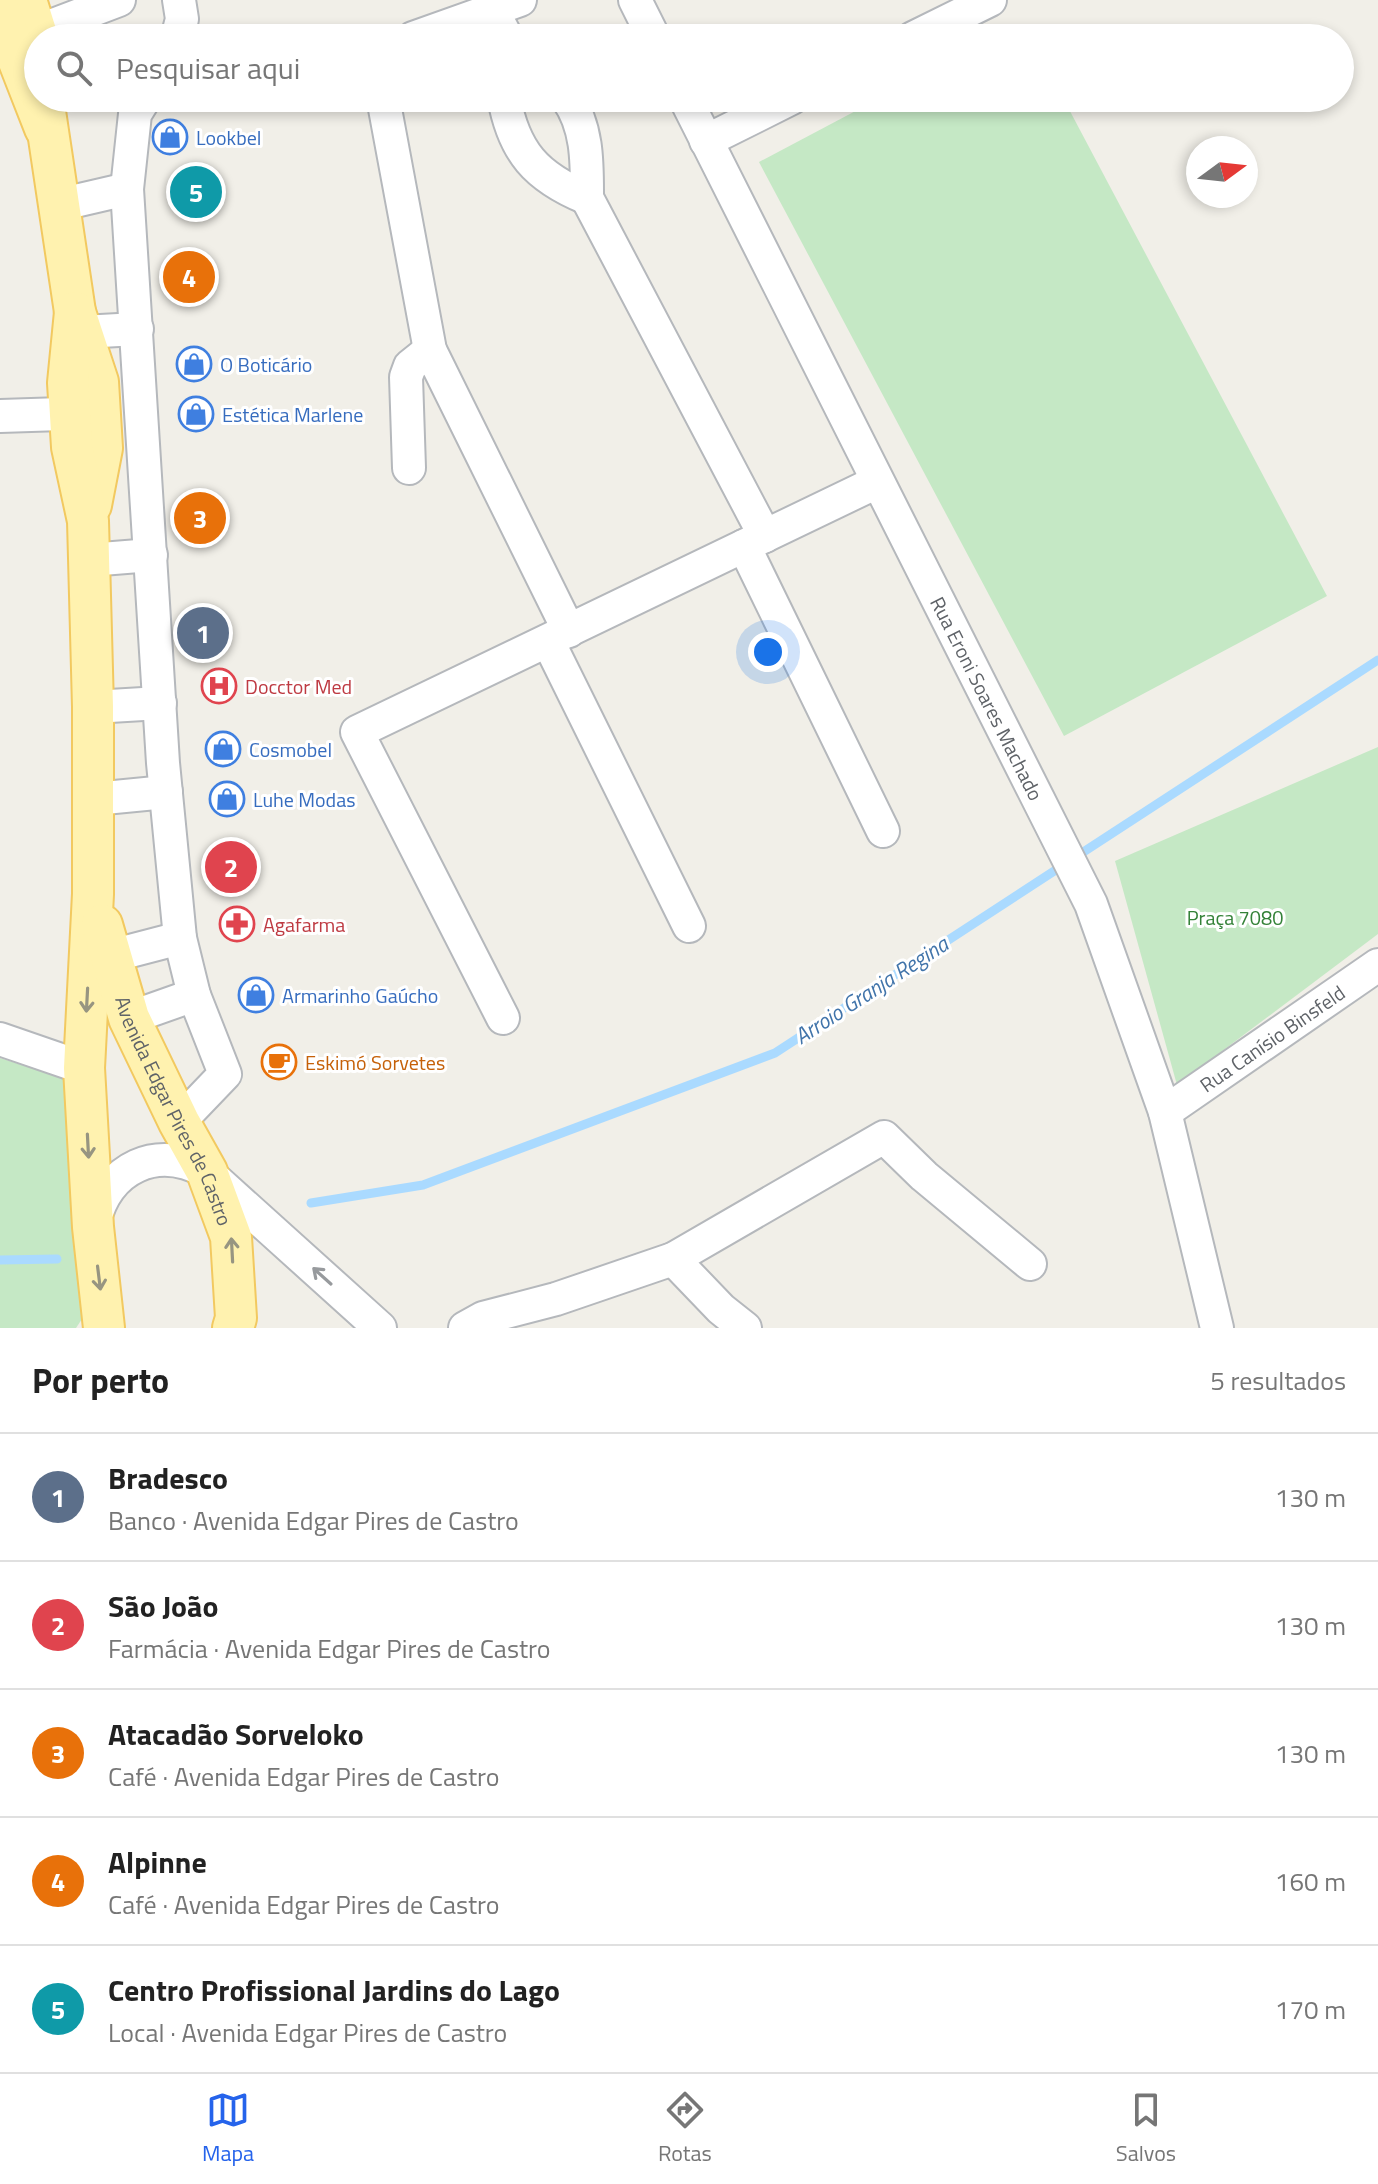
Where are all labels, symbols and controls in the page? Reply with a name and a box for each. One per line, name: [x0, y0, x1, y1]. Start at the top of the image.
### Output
search box: [24, 24, 1354, 112]
text: Pesquisar aqui: [116, 45, 300, 91]
icon: search: [52, 46, 96, 90]
shop icon: Lookbel: [151, 118, 189, 156]
place label: Lookbel: [196, 122, 261, 153]
north arrow: [1186, 136, 1258, 208]
pin: 5: [170, 162, 222, 222]
pin: 4: [163, 247, 215, 307]
shop icon: O Boticário: [175, 345, 213, 383]
place label: O Boticário: [220, 349, 312, 380]
shop icon: Estética Marlene: [177, 395, 215, 433]
place label: Estética Marlene: [222, 399, 363, 430]
pin: 3: [174, 488, 226, 548]
street label: Rua Eroni Soares Machado: [923, 591, 1052, 805]
pin: 1: [177, 603, 229, 663]
your location: [748, 632, 788, 672]
hospital icon: Docctor Med: [200, 667, 238, 705]
place label: Docctor Med: [245, 671, 352, 702]
shop icon: Cosmobel: [204, 730, 242, 768]
place label: Cosmobel: [249, 734, 332, 765]
shop icon: Luhe Modas: [208, 780, 246, 818]
place label: Luhe Modas: [253, 784, 356, 815]
pin: 2: [205, 837, 257, 897]
park label: Praça 7080: [1187, 902, 1283, 933]
pharmacy icon: Agafarma: [218, 905, 256, 943]
place label: Agafarma: [263, 909, 345, 940]
water label: Arroio Granja Regina: [787, 926, 956, 1053]
shop icon: Armarinho Gaúcho: [237, 976, 275, 1014]
street label: Rua Canísio Binsfeld: [1193, 977, 1351, 1099]
place label: Armarinho Gaúcho: [282, 980, 438, 1011]
one-way arrow: [80, 986, 95, 1013]
street label: Avenida Edgar Pires de Castro: [108, 992, 241, 1230]
cafe icon: Eskimó Sorvetes: [260, 1043, 298, 1081]
place label: Eskimó Sorvetes: [305, 1047, 445, 1078]
one-way arrow: [81, 1132, 96, 1159]
one-way arrow: [224, 1237, 239, 1264]
one-way arrow: [91, 1264, 106, 1290]
one-way arrow: [312, 1267, 332, 1285]
text: Por perto: [32, 1354, 169, 1406]
text: 5 resultados: [1210, 1361, 1346, 1400]
text: Bradesco: [108, 1455, 228, 1501]
text: 1: [51, 1478, 65, 1517]
text: 130 m: [1275, 1478, 1346, 1517]
text: Banco · Avenida Edgar Pires de Castro: [108, 1501, 519, 1540]
text: São João: [108, 1583, 218, 1629]
text: 2: [51, 1606, 65, 1645]
text: 130 m: [1275, 1606, 1346, 1645]
text: Farmácia · Avenida Edgar Pires de Castro: [108, 1629, 551, 1668]
text: Atacadão Sorveloko: [108, 1711, 364, 1757]
text: 3: [51, 1734, 65, 1773]
text: 130 m: [1275, 1734, 1346, 1773]
text: Café · Avenida Edgar Pires de Castro: [108, 1757, 500, 1796]
text: Alpinne: [108, 1839, 207, 1885]
text: 4: [51, 1862, 65, 1901]
text: 160 m: [1275, 1862, 1346, 1901]
text: Café · Avenida Edgar Pires de Castro: [108, 1885, 500, 1924]
text: Centro Profissional Jardins do Lago: [108, 1967, 560, 2013]
text: 5: [51, 1990, 65, 2029]
text: 170 m: [1275, 1990, 1346, 2029]
text: Local · Avenida Edgar Pires de Castro: [108, 2013, 507, 2052]
tab: Mapa: [202, 2088, 254, 2170]
tab: Rotas: [658, 2088, 712, 2170]
tab: Salvos: [1116, 2088, 1176, 2170]

